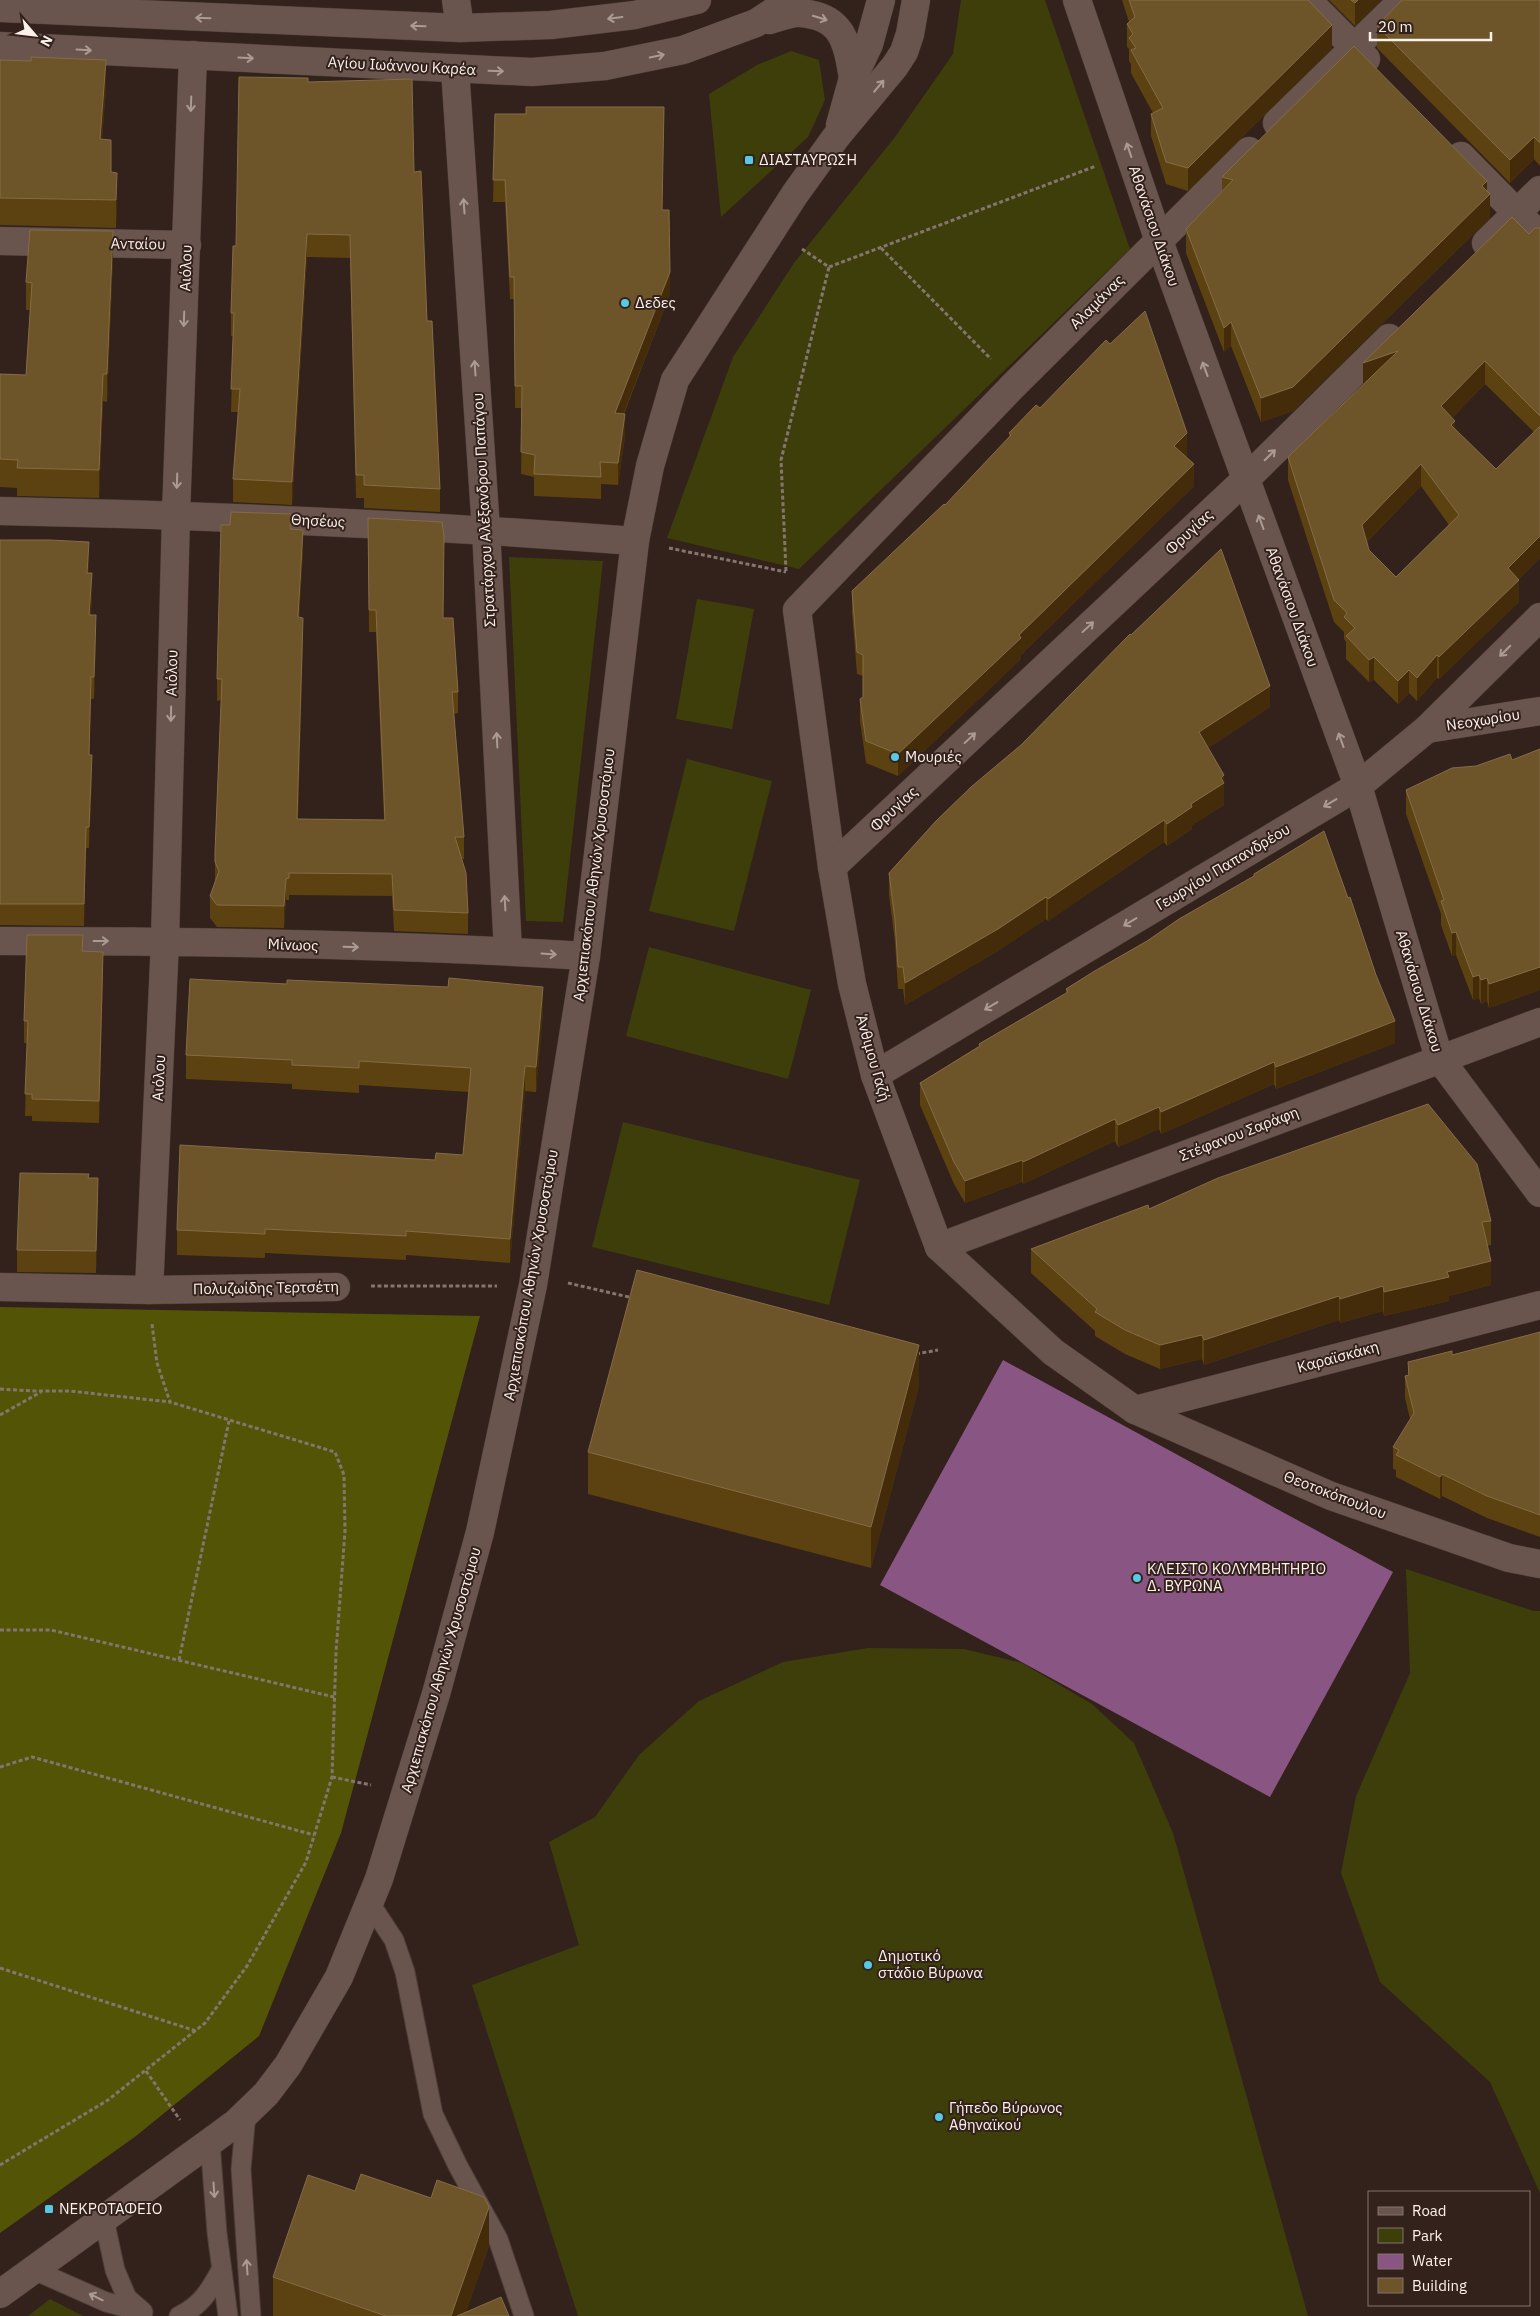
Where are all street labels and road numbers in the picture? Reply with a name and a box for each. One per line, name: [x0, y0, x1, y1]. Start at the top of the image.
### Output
street label: Αγίου Ιωάννου Καρέα: [327, 52, 477, 79]
street label: Αθανάσιου Διάκου: [1125, 163, 1184, 289]
street label: Ανταίου: [110, 234, 166, 253]
street label: Αιόλου: [175, 244, 196, 292]
street label: Αλαμάνας: [1065, 270, 1128, 333]
street label: Στρατάρχου Αλέξανδρου Παπάγου: [468, 392, 499, 628]
street label: Φρυγίας: [1161, 505, 1216, 558]
street label: Θησέως: [291, 510, 345, 531]
street label: Αθανάσιου Διάκου: [1262, 544, 1323, 670]
street label: Αιόλου: [162, 649, 181, 697]
street label: Νεοχωρίου: [1445, 704, 1521, 735]
street label: Αρχιεπισκόπου Αθηνών Χρυσοστόμου: [569, 747, 618, 1003]
street label: Φρυγίας: [866, 782, 921, 835]
street label: Γεωργίου Παπανδρέου: [1152, 819, 1293, 914]
street label: Αθανάσιου Διάκου: [1392, 928, 1447, 1054]
street label: Μίνωος: [267, 934, 319, 955]
street label: Άνθιμου Γαζή: [852, 1012, 895, 1103]
street label: Αιόλου: [148, 1054, 169, 1102]
street label: Στέφανου Σαράφη: [1177, 1102, 1301, 1165]
street label: Αρχιεπισκόπου Αθηνών Χρυσοστόμου: [499, 1148, 562, 1402]
street label: Πολυζωίδης Τερτσέτη: [193, 1277, 339, 1298]
street label: Καραϊσκάκη: [1295, 1337, 1381, 1377]
street label: Θεοτοκόπουλου: [1281, 1466, 1389, 1523]
street label: Αρχιεπισκόπου Αθηνών Χρυσοστόμου: [396, 1545, 485, 1795]

